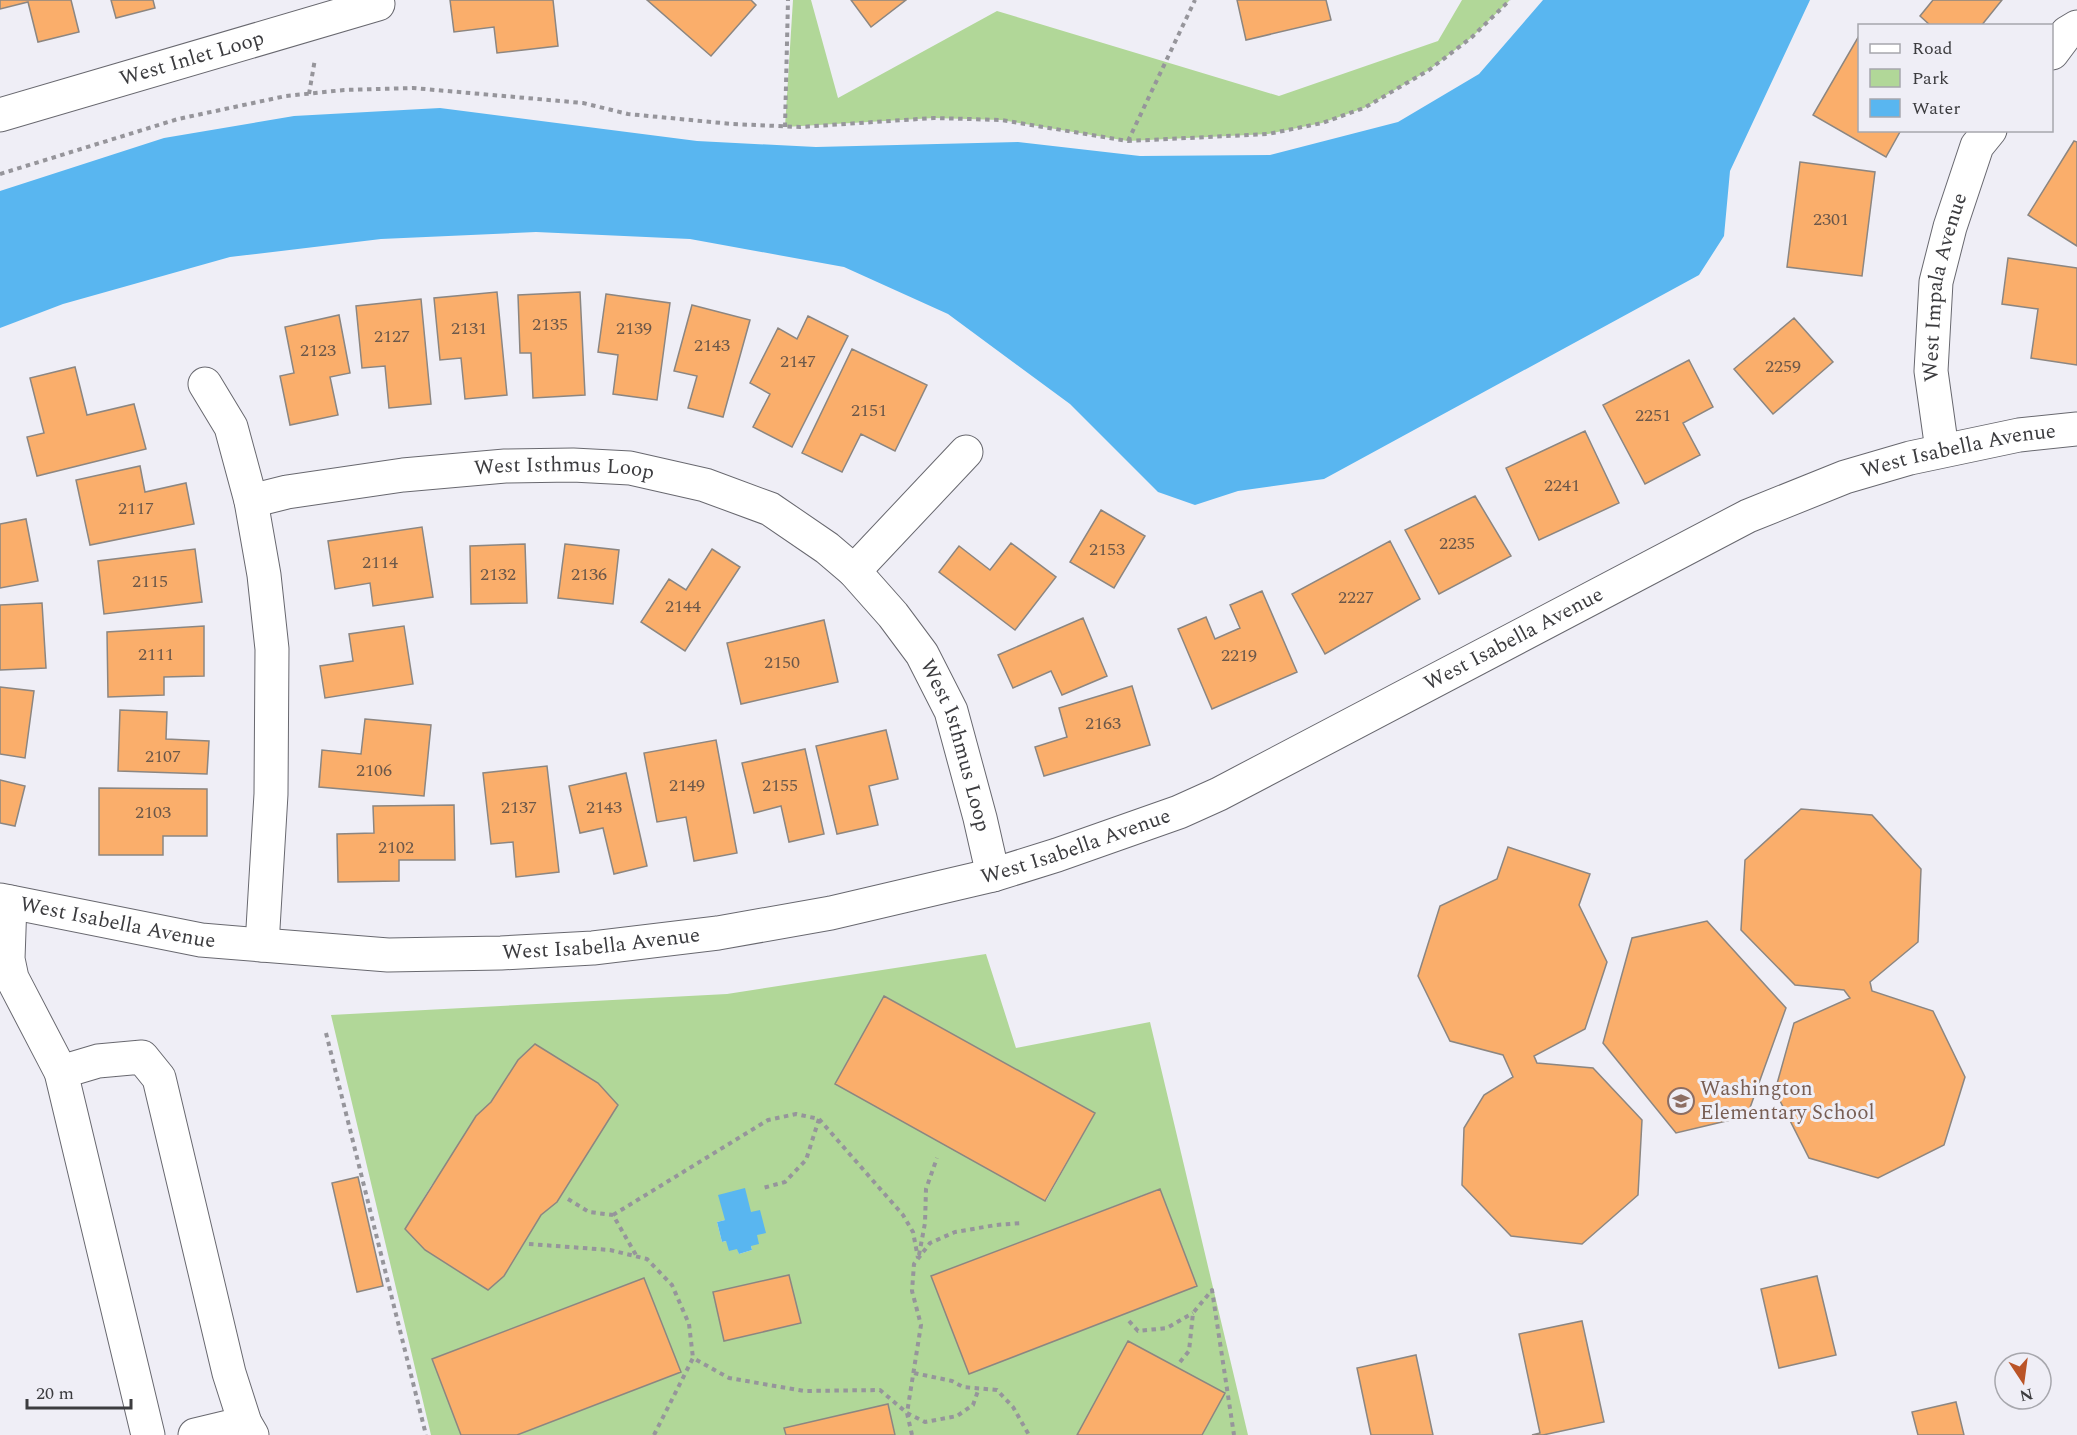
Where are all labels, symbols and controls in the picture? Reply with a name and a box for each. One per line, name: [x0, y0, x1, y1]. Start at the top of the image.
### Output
street label: West Inlet Loop: [116, 22, 268, 95]
legend: [1858, 24, 2053, 132]
text: Road: [1912, 35, 1953, 62]
text: Park: [1912, 65, 1949, 92]
text: Water: [1912, 95, 1960, 122]
street label: West Impala Avenue: [1914, 189, 1976, 384]
house number: 2301: [1813, 206, 1849, 233]
house number: 2135: [532, 311, 568, 338]
house number: 2131: [451, 315, 487, 342]
house number: 2139: [616, 315, 652, 342]
house number: 2127: [374, 323, 410, 350]
house number: 2143: [694, 332, 730, 359]
house number: 2123: [300, 337, 336, 364]
house number: 2147: [780, 348, 816, 375]
house number: 2259: [1765, 353, 1801, 380]
house number: 2151: [851, 397, 887, 424]
house number: 2251: [1635, 402, 1671, 429]
street label: West Isabella Avenue: [1857, 415, 2058, 487]
street label: West Isthmus Loop: [473, 449, 658, 489]
house number: 2241: [1544, 472, 1580, 499]
house number: 2117: [118, 495, 154, 522]
house number: 2235: [1439, 530, 1475, 557]
house number: 2153: [1089, 536, 1125, 563]
house number: 2114: [362, 549, 398, 576]
house number: 2132: [480, 561, 516, 588]
house number: 2136: [571, 561, 607, 588]
house number: 2115: [132, 568, 168, 595]
street label: West Isabella Avenue: [1418, 579, 1609, 699]
house number: 2227: [1338, 584, 1374, 611]
house number: 2144: [665, 593, 701, 620]
house number: 2111: [138, 641, 174, 668]
house number: 2219: [1221, 642, 1257, 669]
house number: 2150: [764, 649, 800, 676]
street label: West Isthmus Loop: [911, 654, 999, 835]
house number: 2163: [1085, 710, 1121, 737]
house number: 2107: [145, 743, 181, 770]
house number: 2106: [356, 757, 392, 784]
house number: 2149: [669, 772, 705, 799]
house number: 2155: [762, 772, 798, 799]
house number: 2137: [501, 794, 537, 821]
house number: 2143: [586, 794, 622, 821]
house number: 2103: [135, 799, 171, 826]
street label: West Isabella Avenue: [978, 800, 1175, 893]
house number: 2102: [378, 834, 414, 861]
street label: West Isabella Avenue: [17, 888, 217, 957]
street label: West Isabella Avenue: [501, 919, 702, 969]
place label: Washington Elementary School: [1700, 1073, 1875, 1129]
school or university icon: Washington Elementary School: [1666, 1086, 1696, 1116]
north arrow: [1993, 1351, 2053, 1411]
scale bar: [27, 1372, 130, 1410]
text: 20 m: [36, 1380, 74, 1407]
text: N: [2017, 1381, 2035, 1408]

